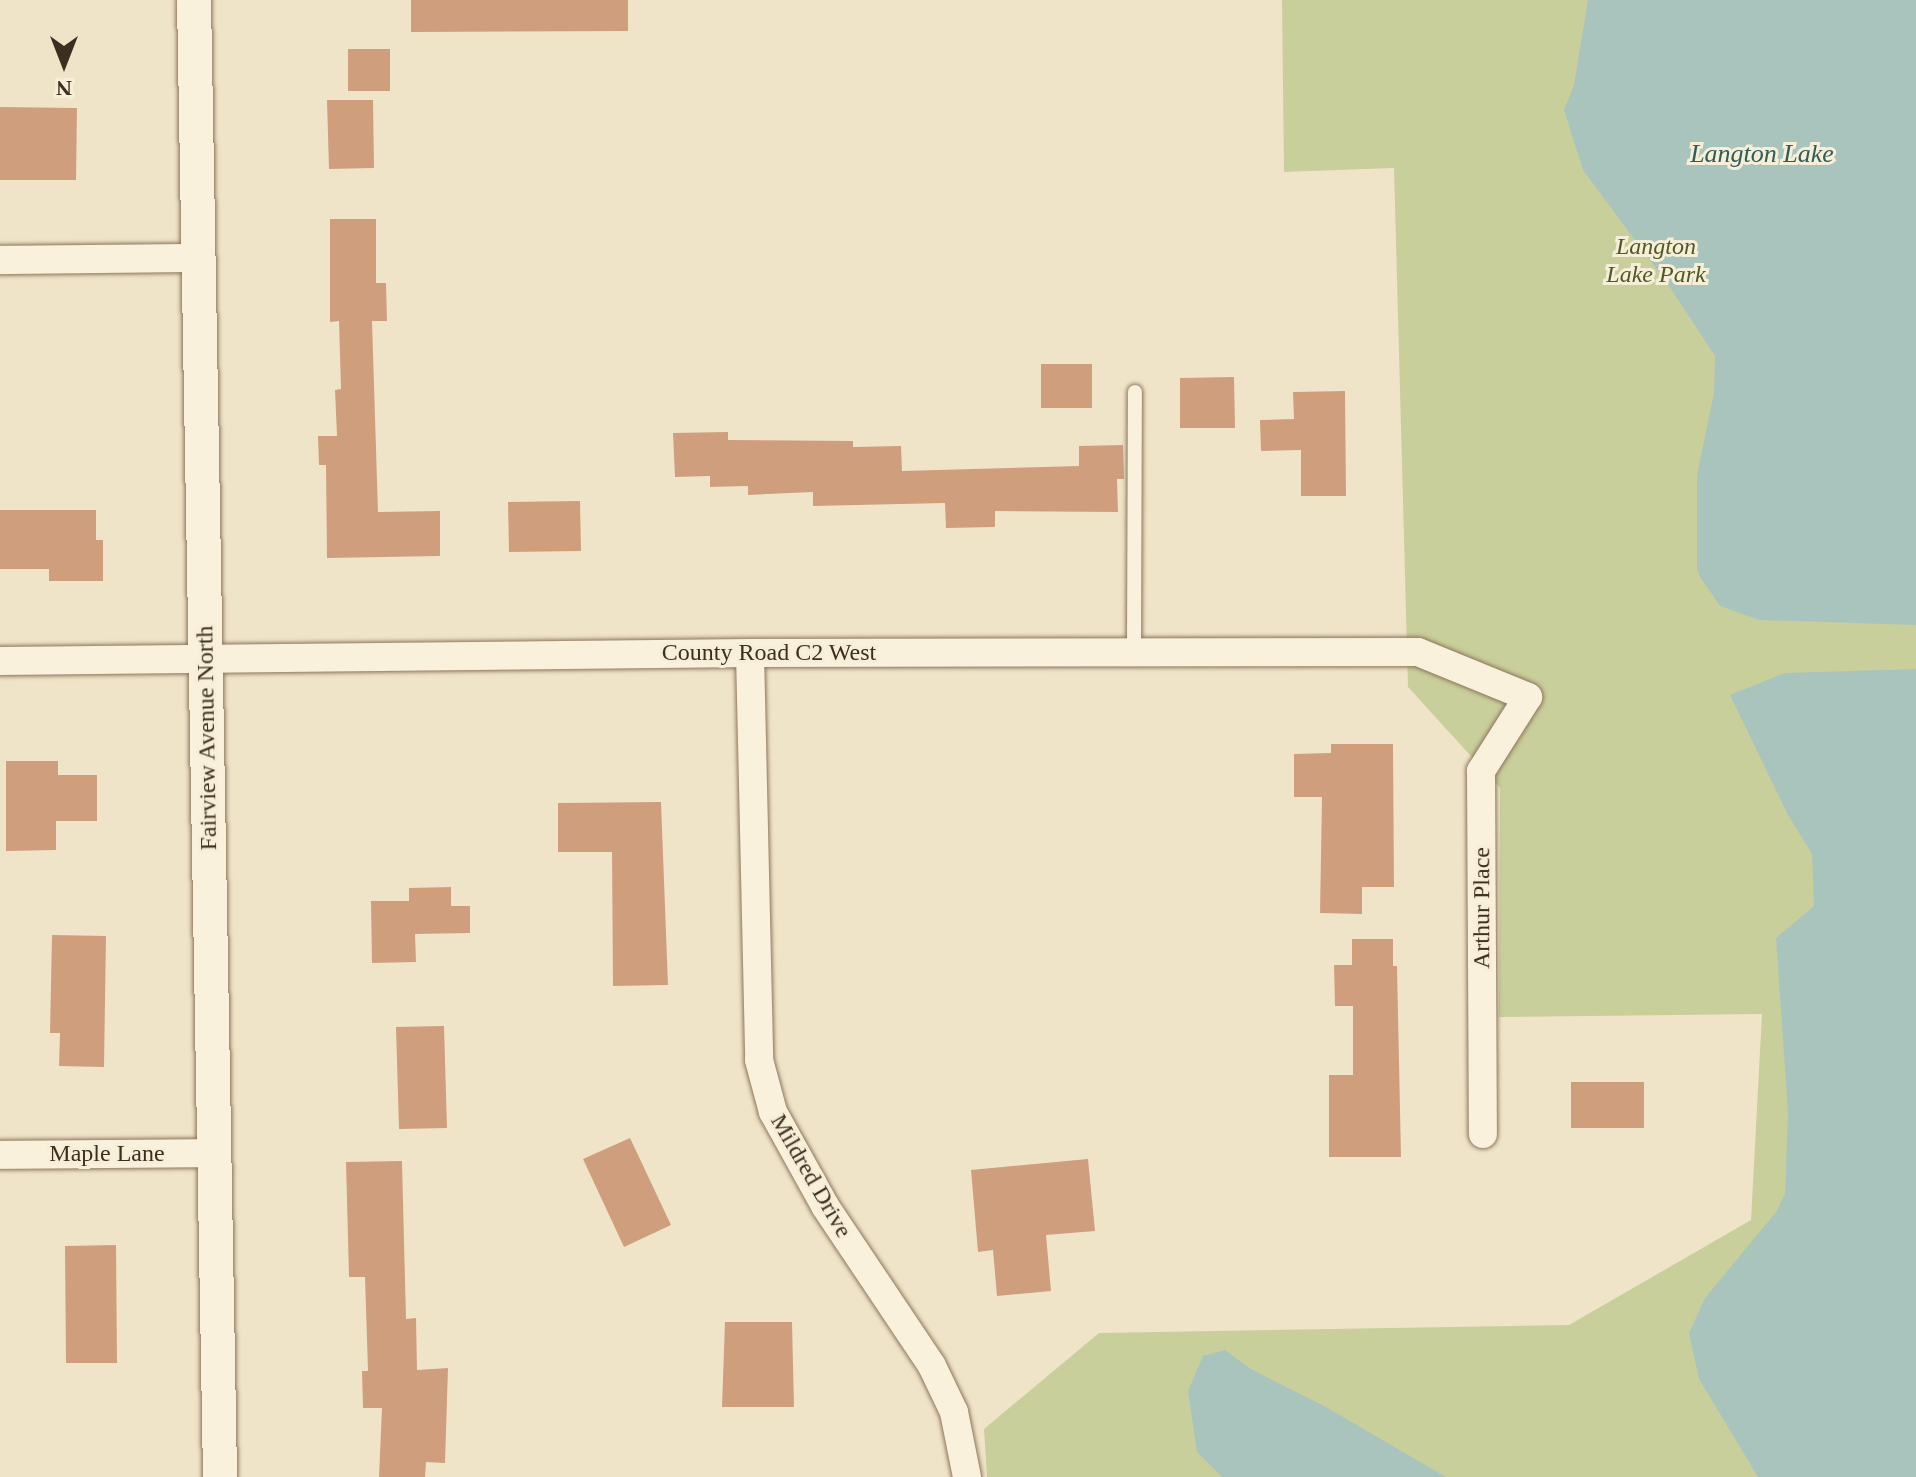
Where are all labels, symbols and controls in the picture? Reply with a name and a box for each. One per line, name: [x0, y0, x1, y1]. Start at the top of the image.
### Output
north arrow: [24, 24, 104, 104]
text: N: [56, 76, 72, 101]
water label: Langton Lake: [1690, 138, 1834, 170]
park label: Langton Lake Park: [1606, 233, 1706, 289]
street label: Fairview Avenue North: [191, 625, 223, 851]
street label: County Road C2 West: [662, 639, 876, 667]
street label: Arthur Place: [1468, 847, 1496, 969]
street label: Mildred Drive: [764, 1109, 858, 1243]
street label: Maple Lane: [49, 1140, 165, 1168]

